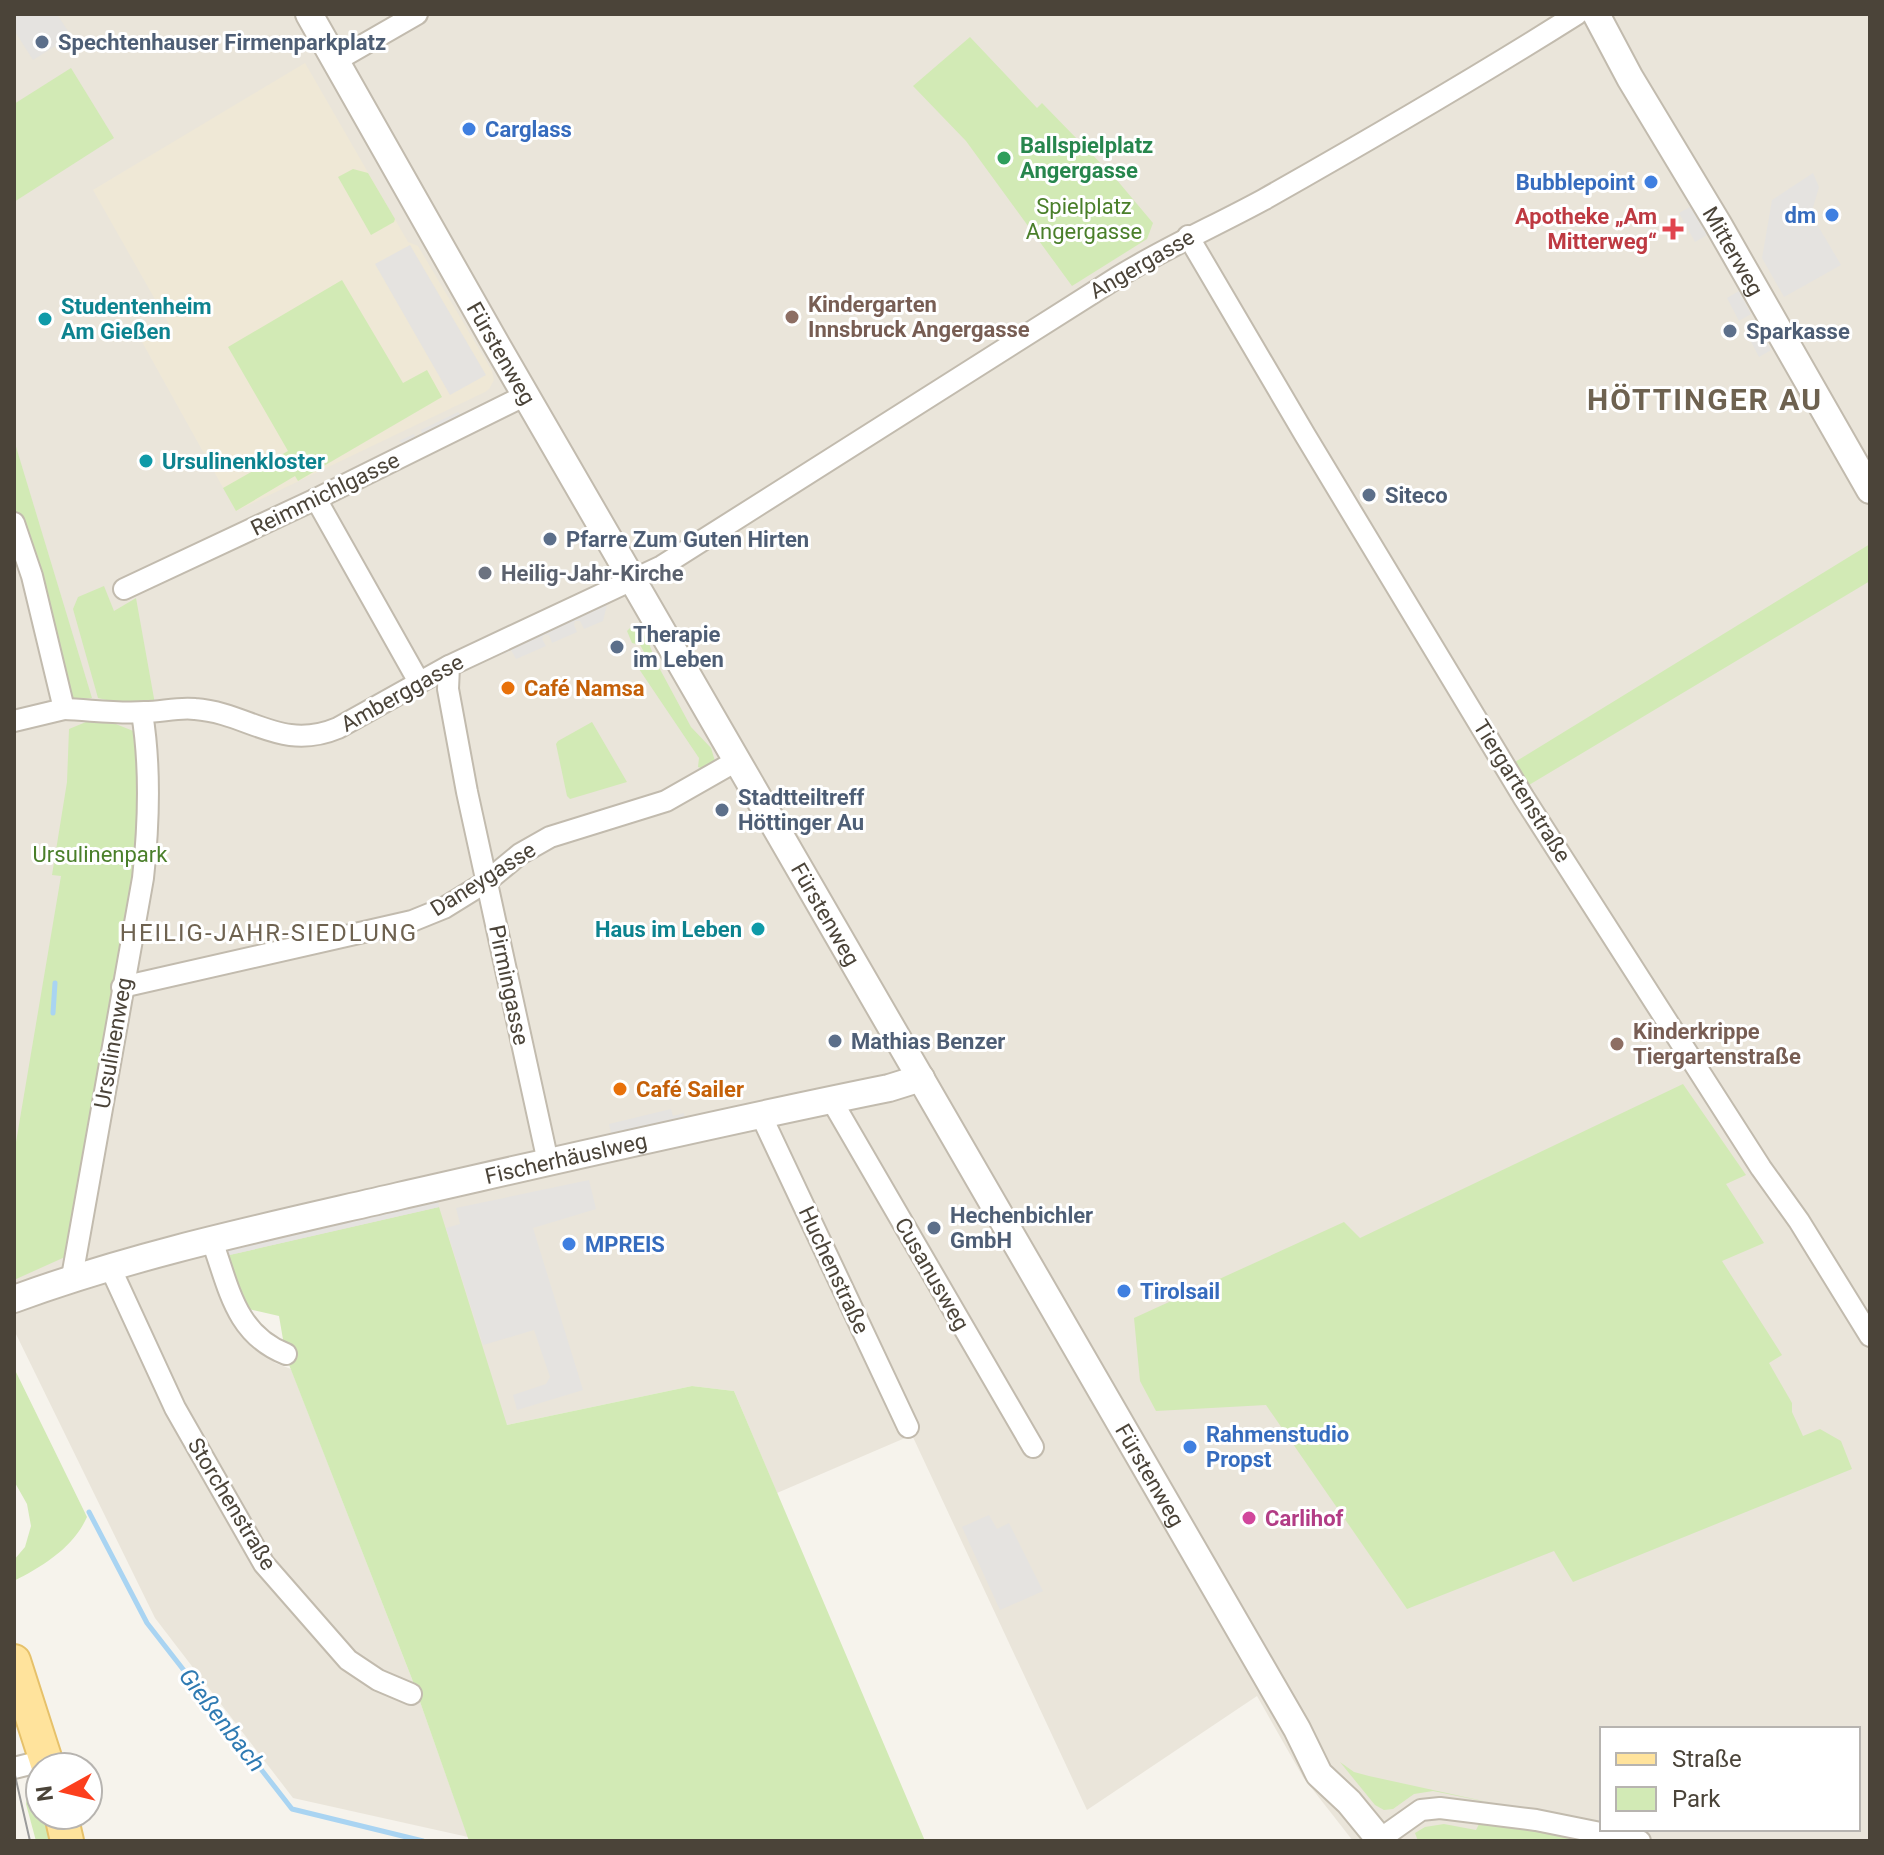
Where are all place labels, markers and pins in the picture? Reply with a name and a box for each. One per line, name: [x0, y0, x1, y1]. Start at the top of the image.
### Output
place label: Spechtenhauser Firmenparkplatz: [58, 30, 386, 55]
marker: Spechtenhauser Firmenparkplatz: [33, 33, 51, 51]
place label: Carglass: [485, 117, 572, 142]
marker: Carglass: [460, 120, 478, 138]
place label: Ballspielplatz Angergasse: [1020, 133, 1153, 183]
marker: Ballspielplatz Angergasse: [995, 149, 1013, 167]
place label: Bubblepoint: [1516, 170, 1636, 195]
marker: Bubblepoint: [1642, 173, 1660, 191]
place label: dm: [1785, 203, 1816, 228]
place label: Apotheke „Am Mitterweg“: [1515, 204, 1657, 254]
marker: dm: [1823, 206, 1841, 224]
marker: Apotheke „Am Mitterweg“: [1664, 220, 1682, 238]
place label: Kindergarten Innsbruck Angergasse: [808, 292, 1030, 342]
place label: Studentenheim Am Gießen: [61, 294, 212, 344]
marker: Kindergarten Innsbruck Angergasse: [783, 308, 801, 326]
marker: Studentenheim Am Gießen: [36, 310, 54, 328]
place label: Sparkasse: [1746, 319, 1850, 344]
marker: Sparkasse: [1721, 322, 1739, 340]
place label: Ursulinenkloster: [162, 449, 325, 474]
marker: Ursulinenkloster: [137, 452, 155, 470]
place label: Siteco: [1385, 483, 1448, 508]
marker: Siteco: [1360, 486, 1378, 504]
place label: Pfarre Zum Guten Hirten: [566, 527, 809, 552]
marker: Pfarre Zum Guten Hirten: [541, 530, 559, 548]
place label: Heilig-Jahr-Kirche: [501, 561, 684, 586]
marker: Heilig-Jahr-Kirche: [476, 564, 494, 582]
place label: Therapie im Leben: [633, 622, 724, 672]
marker: Therapie im Leben: [608, 638, 626, 656]
place label: Café Namsa: [524, 676, 645, 701]
marker: Café Namsa: [499, 679, 517, 697]
place label: Stadtteiltreff Höttinger Au: [738, 785, 865, 835]
marker: Stadtteiltreff Höttinger Au: [713, 801, 731, 819]
place label: Haus im Leben: [595, 917, 742, 942]
marker: Haus im Leben: [749, 920, 767, 938]
place label: Kinderkrippe Tiergartenstraße: [1633, 1019, 1801, 1069]
place label: Mathias Benzer: [851, 1029, 1005, 1054]
marker: Mathias Benzer: [826, 1032, 844, 1050]
marker: Kinderkrippe Tiergartenstraße: [1608, 1035, 1626, 1053]
place label: Café Sailer: [636, 1077, 744, 1102]
marker: Café Sailer: [611, 1080, 629, 1098]
place label: Hechenbichler GmbH: [950, 1203, 1093, 1253]
marker: Hechenbichler GmbH: [925, 1219, 943, 1237]
place label: MPREIS: [585, 1232, 665, 1257]
marker: MPREIS: [560, 1235, 578, 1253]
place label: Tirolsail: [1140, 1279, 1220, 1304]
marker: Tirolsail: [1115, 1282, 1133, 1300]
place label: Rahmenstudio Propst: [1206, 1422, 1349, 1472]
marker: Rahmenstudio Propst: [1181, 1438, 1199, 1456]
place label: Carlihof: [1265, 1506, 1344, 1531]
marker: Carlihof: [1240, 1509, 1258, 1527]

